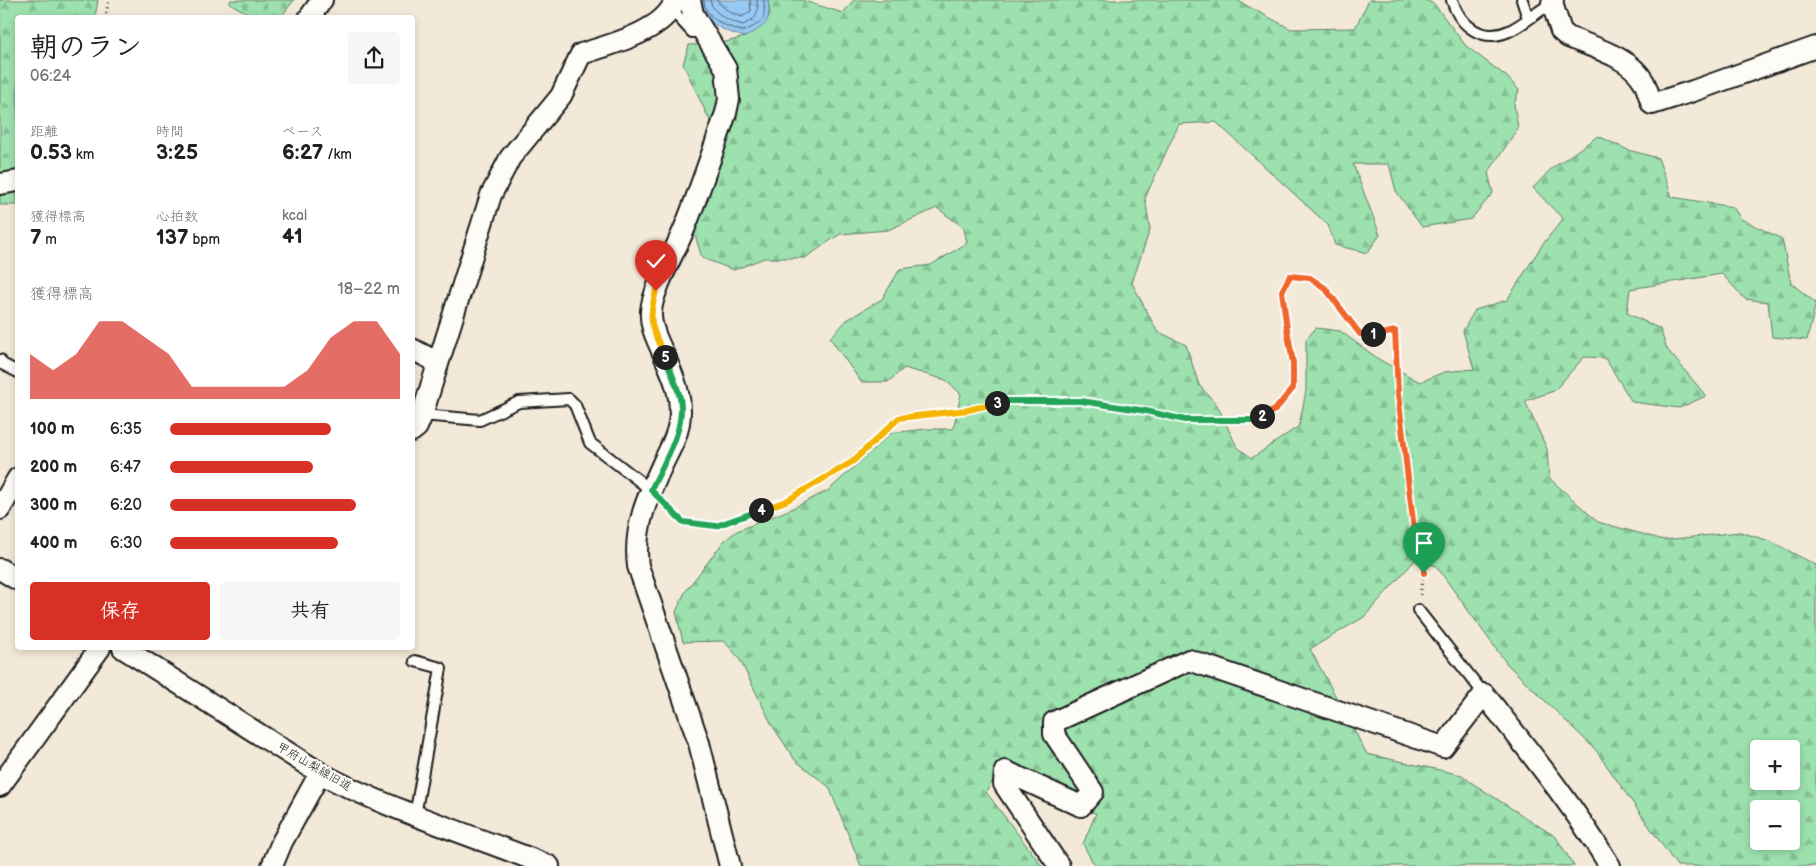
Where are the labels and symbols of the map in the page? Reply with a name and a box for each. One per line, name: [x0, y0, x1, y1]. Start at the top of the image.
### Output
pin: [635, 240, 677, 291]
pin: 1: [1360, 322, 1386, 346]
pin: 5: [652, 344, 678, 370]
pin: 3: [984, 390, 1010, 416]
pin: 2: [1250, 404, 1274, 428]
pin: 4: [748, 498, 774, 522]
pin: [1403, 522, 1445, 573]
street label: 甲府山梨線旧道: [274, 740, 354, 794]

